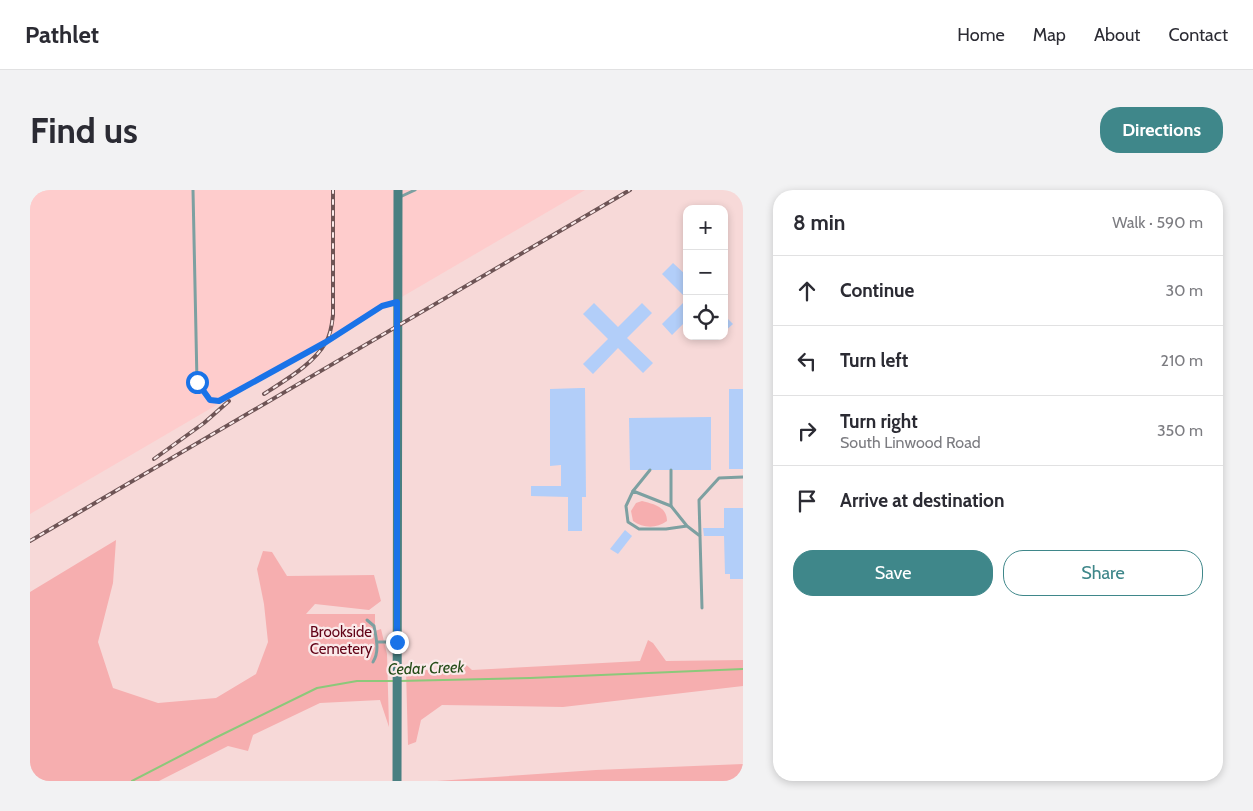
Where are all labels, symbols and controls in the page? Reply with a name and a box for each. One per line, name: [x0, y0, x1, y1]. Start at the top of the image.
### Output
text: Pathlet: [25, 20, 99, 49]
text: Home: [957, 24, 1005, 46]
text: Map: [1033, 24, 1066, 46]
text: About: [1094, 24, 1140, 46]
text: Contact: [1168, 24, 1228, 46]
button: Directions: [1100, 107, 1223, 153]
text: Find us: [30, 109, 138, 152]
map controls: [683, 205, 728, 340]
button: +: [683, 205, 728, 250]
text: 8 min: [793, 210, 845, 235]
text: Walk · 590 m: [1112, 213, 1203, 232]
button: −: [683, 250, 728, 295]
icon: ahead: [793, 277, 821, 305]
text: Continue: [840, 279, 914, 302]
text: 30 m: [1166, 281, 1203, 300]
button: locate: [683, 295, 728, 340]
icon: left: [793, 347, 821, 375]
text: Turn left: [840, 349, 908, 372]
text: 210 m: [1161, 351, 1203, 370]
route start: [186, 371, 209, 394]
text: Turn right: [840, 410, 918, 433]
icon: right: [793, 417, 821, 445]
text: 350 m: [1157, 421, 1203, 440]
text: South Linwood Road: [840, 433, 981, 452]
icon: arrive: [793, 487, 821, 515]
text: Arrive at destination: [840, 489, 1004, 512]
button: Save: [793, 550, 993, 596]
button: Share: [1003, 550, 1203, 596]
park label: Brookside Cemetery: [310, 623, 373, 658]
route end: [386, 631, 409, 654]
water label: Cedar Creek: [387, 657, 466, 679]

